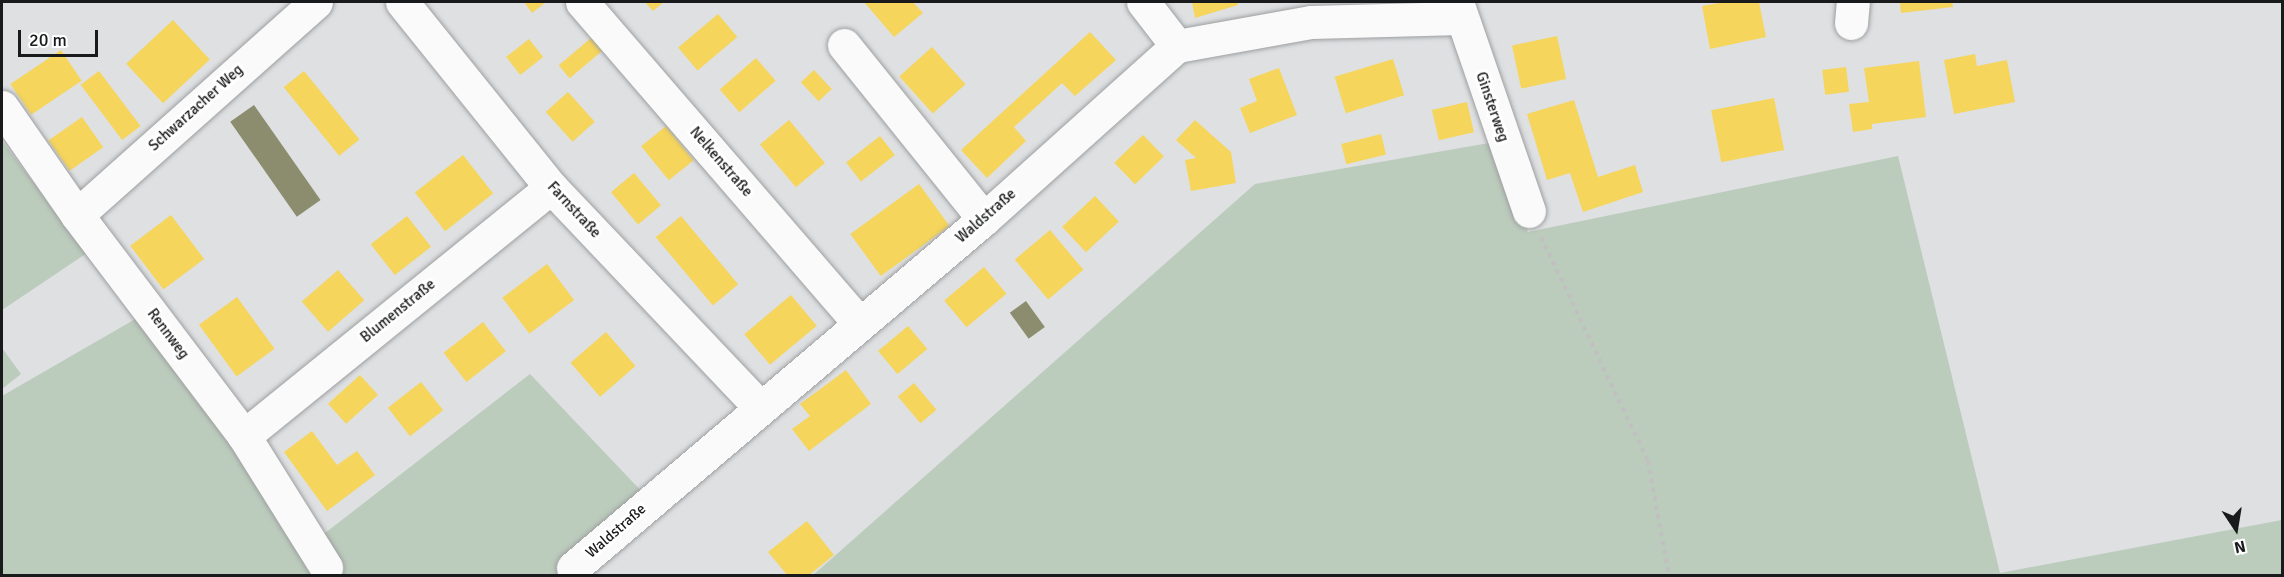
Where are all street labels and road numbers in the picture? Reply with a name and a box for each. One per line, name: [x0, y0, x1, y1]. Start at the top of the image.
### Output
street label: Schwarzacher Weg: [145, 61, 247, 155]
street label: Ginsterweg: [1472, 70, 1512, 144]
street label: Nelkenstraße: [686, 123, 756, 201]
street label: Farnstraße: [543, 178, 605, 242]
street label: Waldstraße: [952, 185, 1020, 247]
street label: Blumenstraße: [357, 275, 439, 347]
street label: Rennweg: [143, 305, 193, 363]
street label: Waldstraße: [582, 500, 650, 562]

